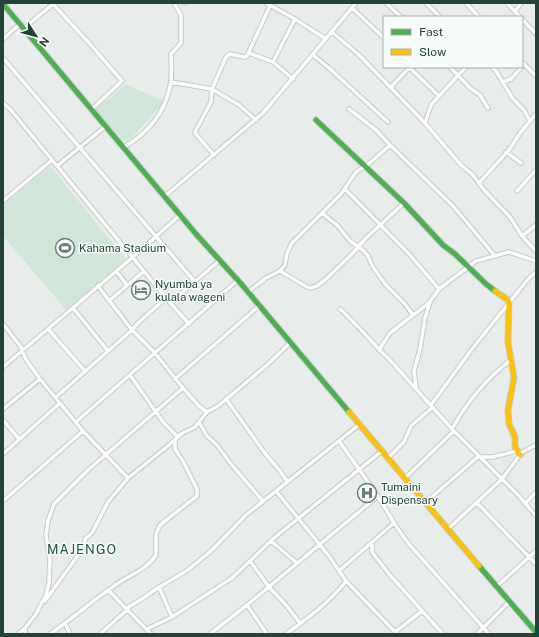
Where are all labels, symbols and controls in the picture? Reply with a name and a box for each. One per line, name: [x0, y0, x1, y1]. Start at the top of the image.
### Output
north arrow: [16, 16, 56, 56]
legend: [383, 16, 523, 68]
text: Fast: [419, 25, 444, 39]
text: N: [37, 35, 51, 49]
text: Slow: [419, 45, 447, 59]
sports icon: Kahama Stadium: [54, 237, 76, 259]
place label: Kahama Stadium: [79, 242, 166, 254]
place label: Nyumba ya kulala wageni: [155, 278, 225, 303]
hotel icon: Nyumba ya kulala wageni: [130, 279, 152, 301]
place label: Tumaini Dispensary: [381, 481, 438, 506]
hospital icon: Tumaini Dispensary: [356, 482, 378, 504]
district label: MAJENGO: [47, 542, 117, 557]

